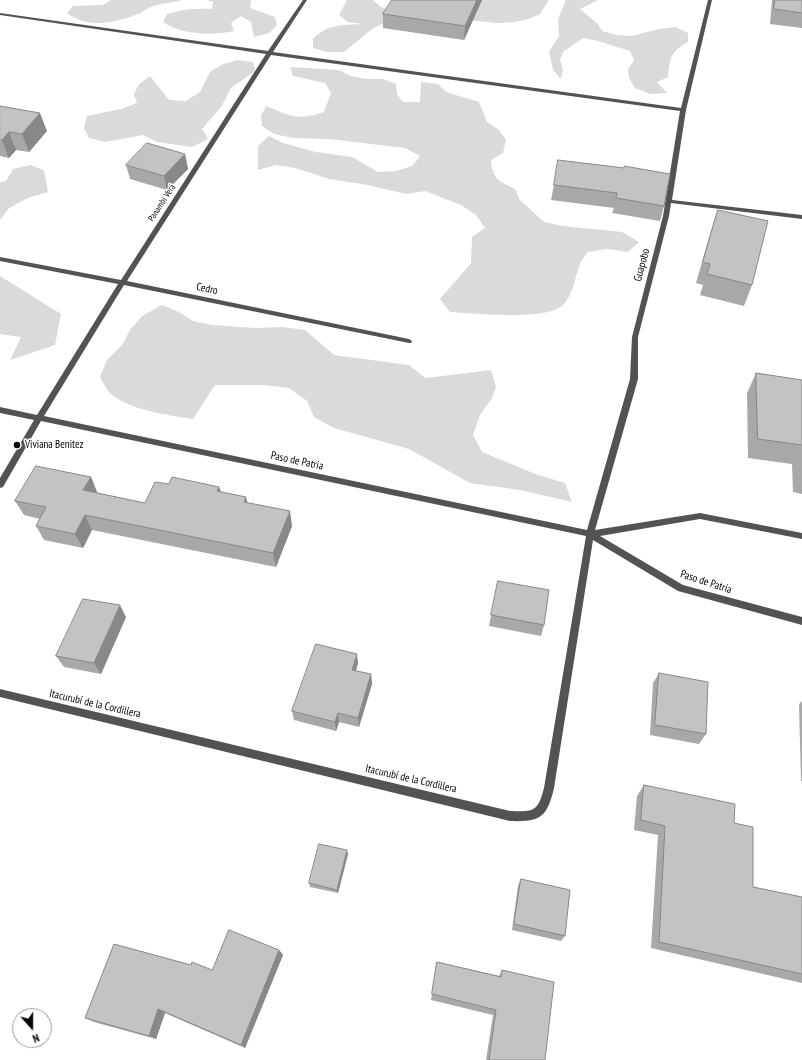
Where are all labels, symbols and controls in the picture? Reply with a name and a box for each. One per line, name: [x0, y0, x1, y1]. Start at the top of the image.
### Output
street label: Panambí Verá: [146, 182, 178, 224]
street label: Guapobo: [631, 247, 653, 283]
street label: Cedro: [195, 280, 219, 298]
place label: Viviana Benitez: [25, 438, 83, 452]
marker: Viviana Benitez: [12, 440, 22, 450]
street label: Paso de Patria: [270, 449, 324, 473]
street label: Paso de Patria: [679, 567, 733, 597]
street label: Itacurubí de la Cordillera: [48, 687, 142, 721]
street label: Itacurubí de la Cordillera: [364, 762, 458, 796]
north arrow: [12, 1008, 52, 1048]
text: N: [31, 1031, 41, 1046]

